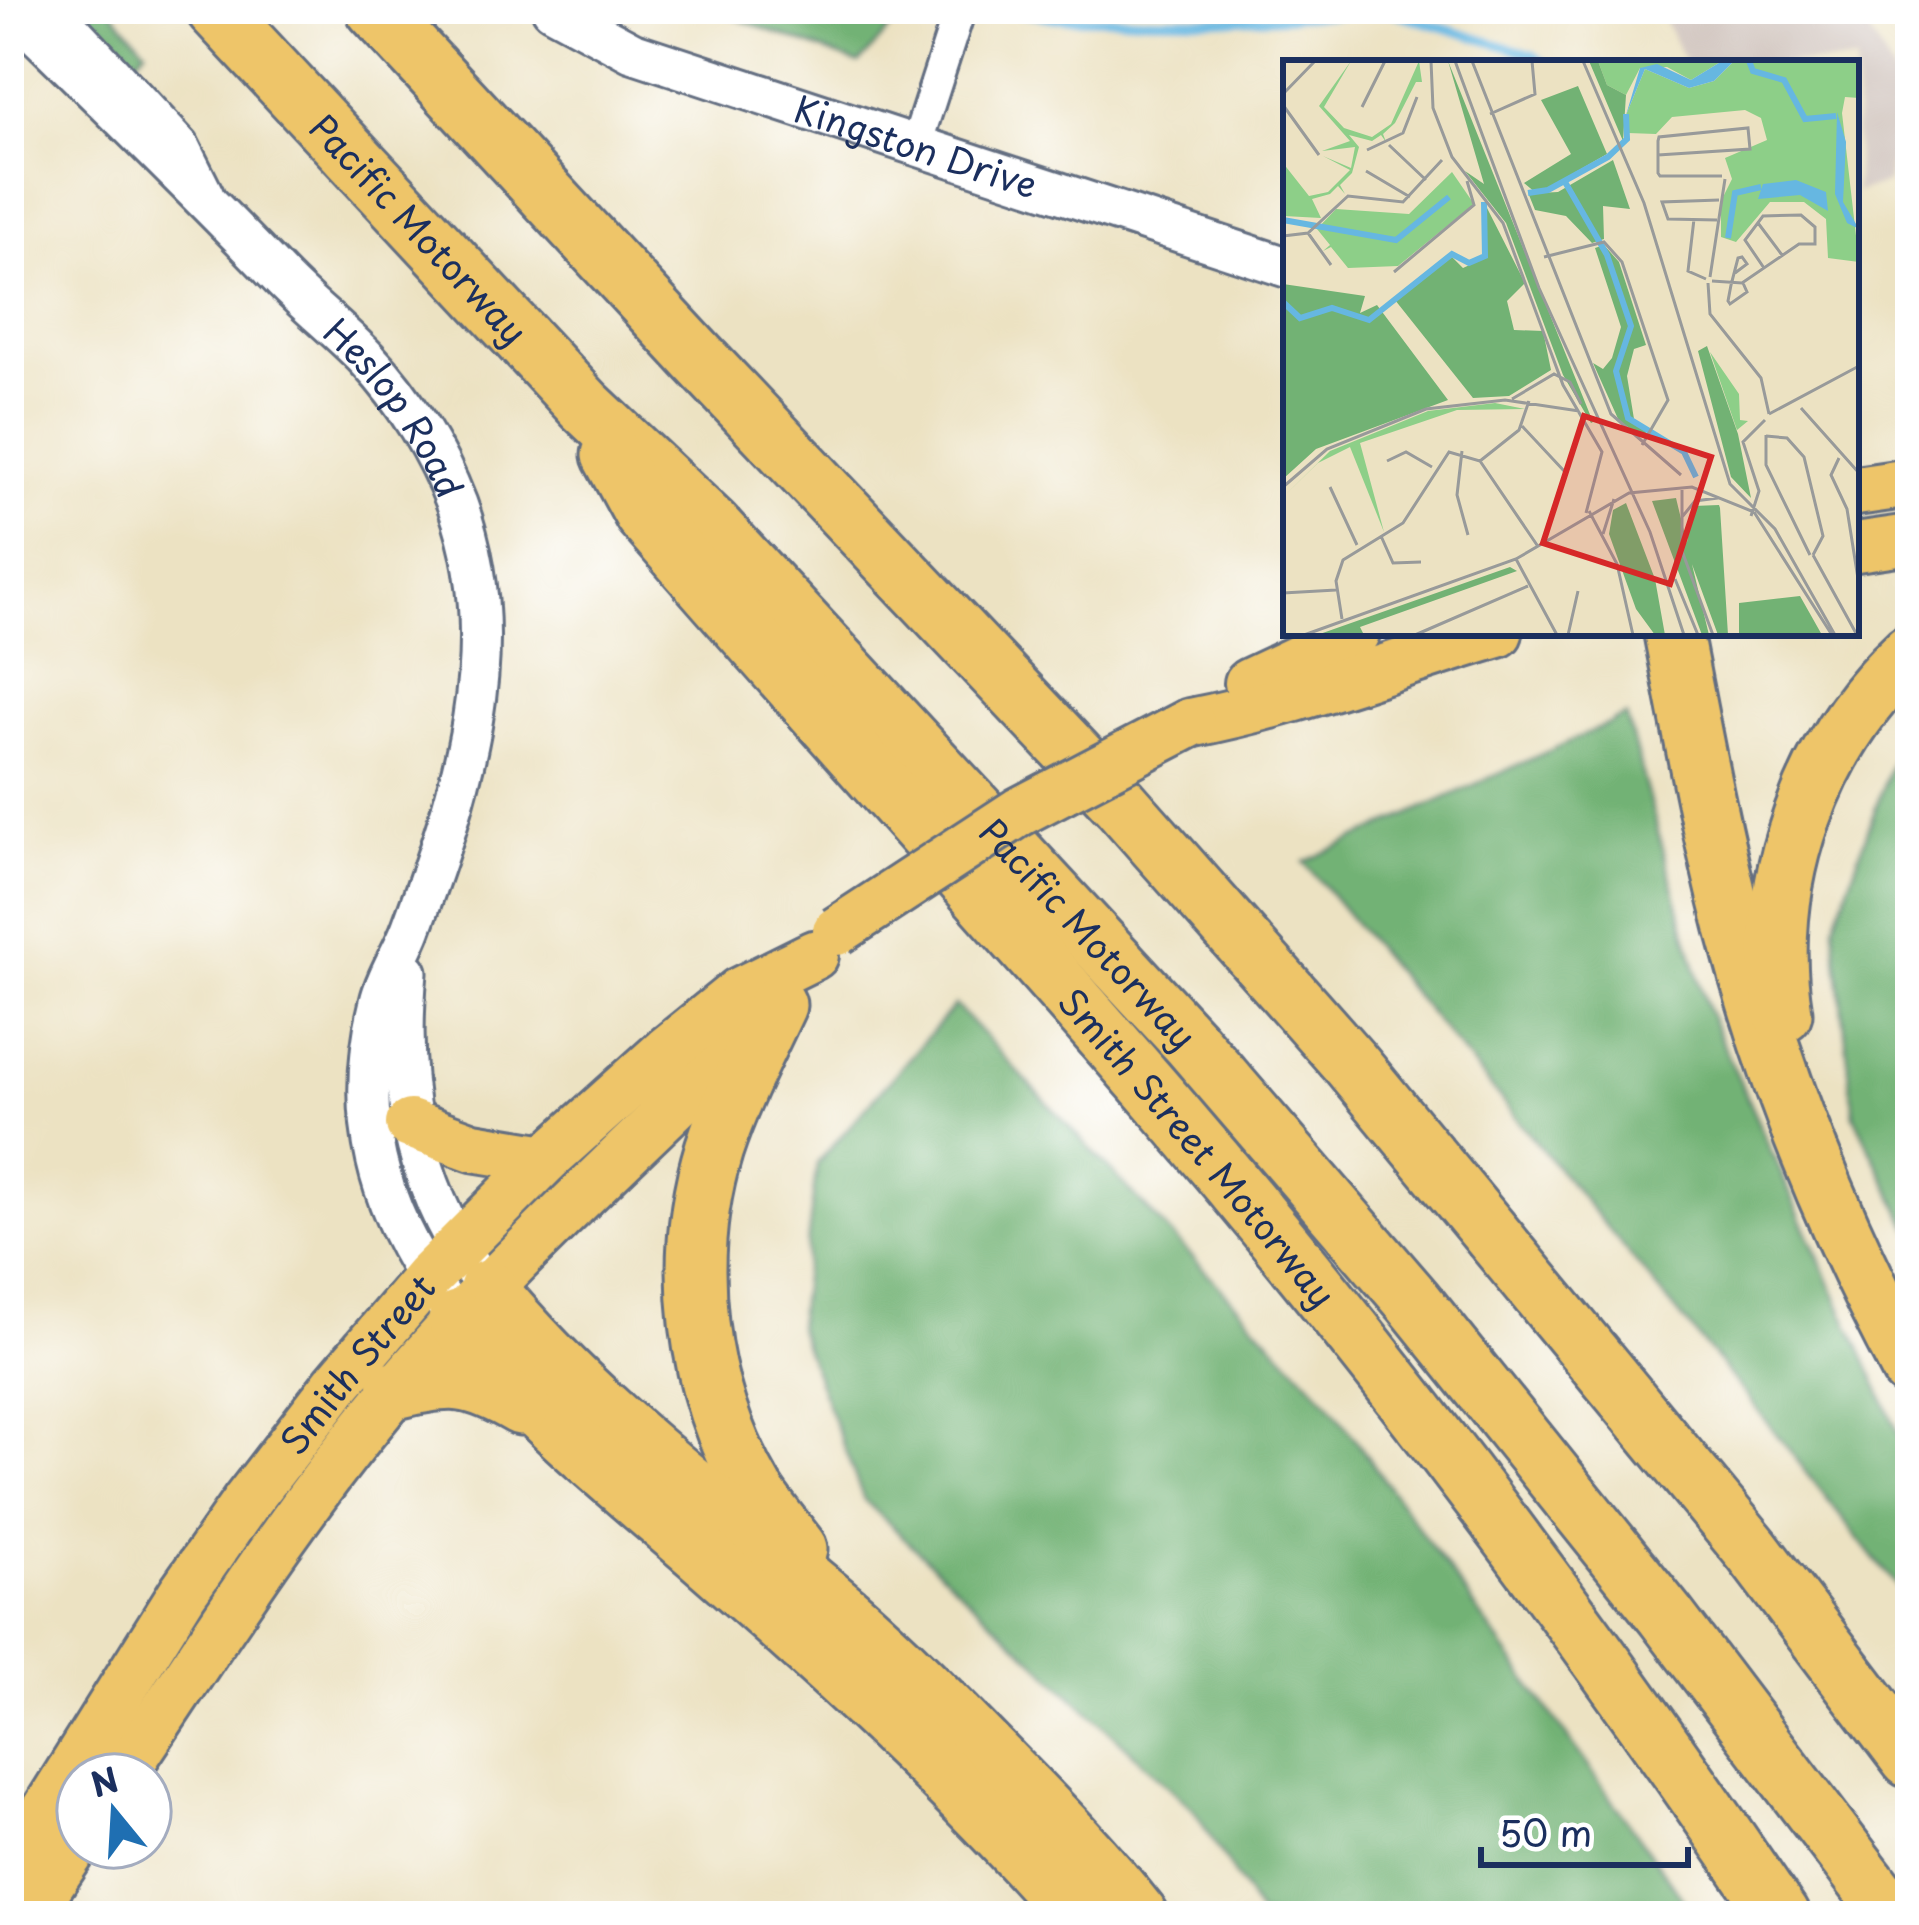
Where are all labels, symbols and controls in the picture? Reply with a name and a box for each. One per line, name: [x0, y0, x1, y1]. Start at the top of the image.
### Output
inset map: [1283, 60, 1859, 636]
street label: Kingston Drive: [788, 80, 1045, 211]
street label: Pacific Motorway: [298, 101, 541, 356]
street label: Heslop Road: [312, 304, 478, 505]
street label: Pacific Motorway: [968, 805, 1210, 1061]
street label: Smith Street Motorway: [1047, 975, 1350, 1318]
street label: Smith Street: [266, 1261, 447, 1465]
north arrow: [54, 1751, 174, 1871]
text: N: [84, 1753, 124, 1808]
scale bar: [1481, 1793, 1688, 1867]
text: 50 m: [1499, 1805, 1592, 1859]

